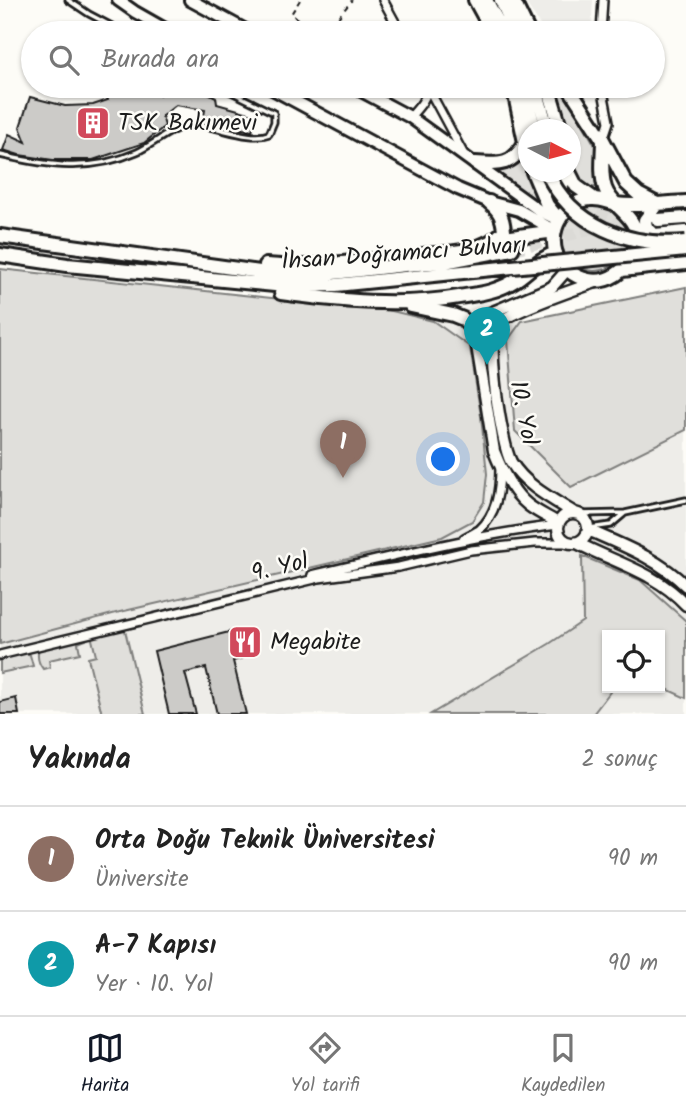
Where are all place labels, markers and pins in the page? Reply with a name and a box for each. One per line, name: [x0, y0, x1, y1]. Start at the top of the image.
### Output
building icon: TSK Bakımevi: [74, 104, 112, 142]
place label: TSK Bakımevi: [118, 104, 258, 143]
pin: 2: [464, 307, 510, 365]
pin: 1: [320, 420, 366, 478]
restaurant icon: Megabite: [226, 623, 264, 661]
place label: Megabite: [270, 623, 361, 662]

